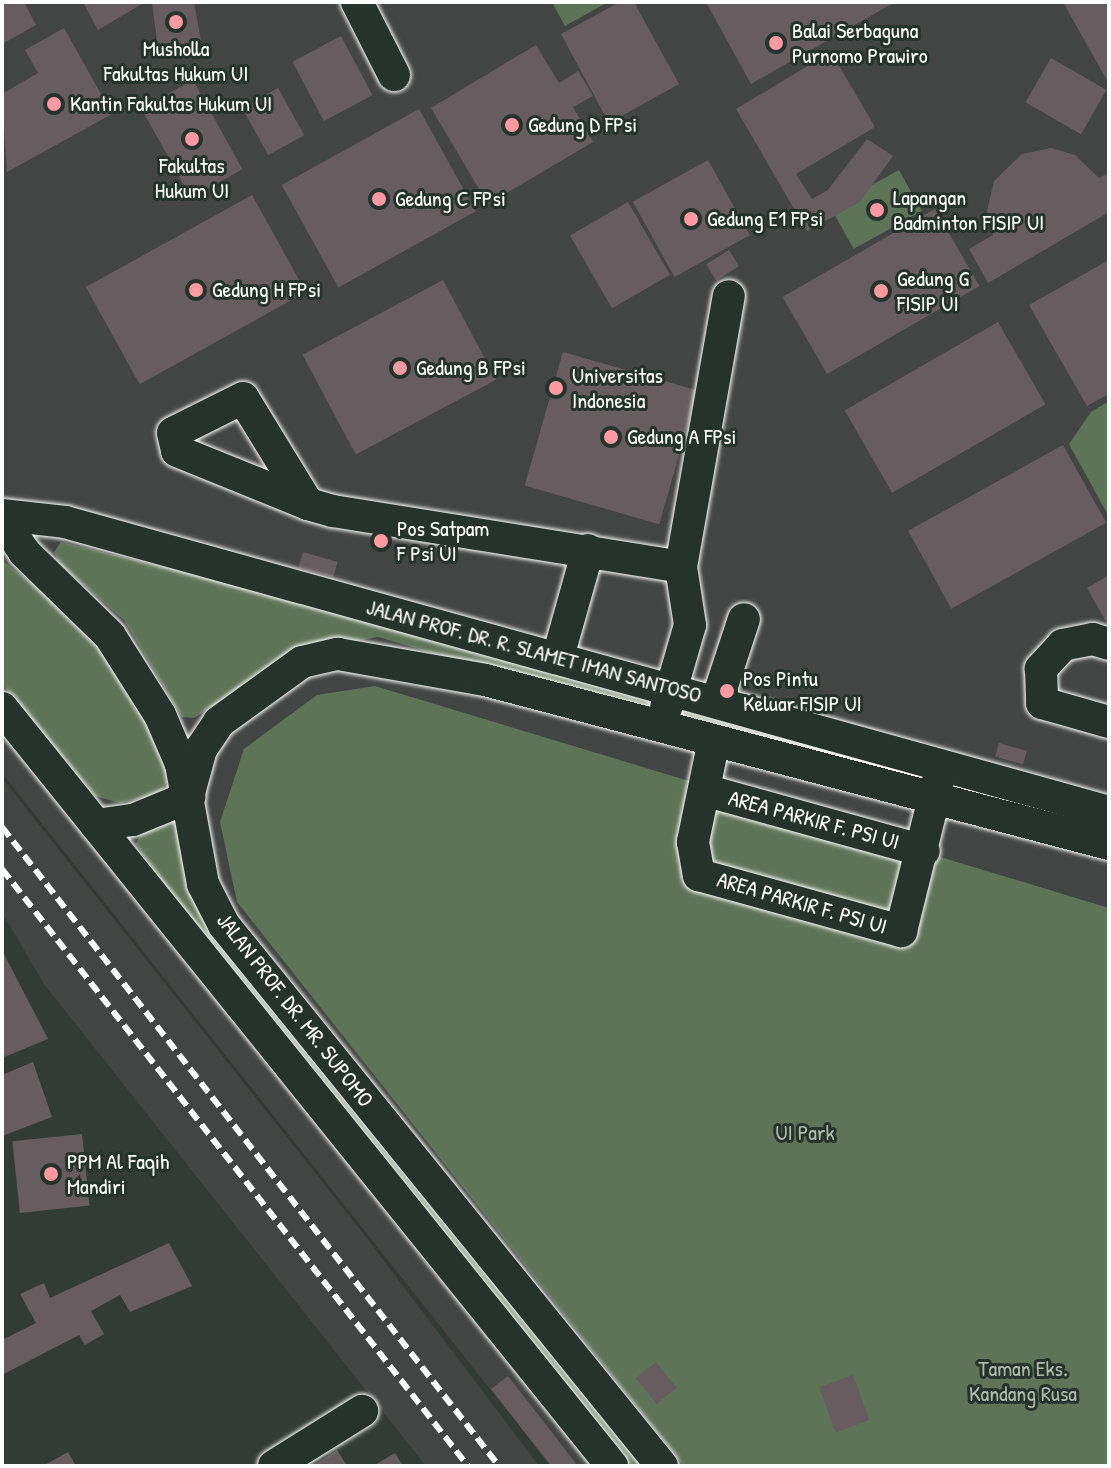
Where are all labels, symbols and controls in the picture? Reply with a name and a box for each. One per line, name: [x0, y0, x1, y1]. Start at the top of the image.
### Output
marker: Musholla Fakultas Hukum UI: [167, 13, 185, 31]
place label: Balai Serbaguna Purnomo Prawiro: [792, 17, 928, 68]
marker: Balai Serbaguna Purnomo Prawiro: [767, 34, 785, 52]
place label: Musholla Fakultas Hukum UI: [104, 35, 248, 86]
place label: Kantin Fakultas Hukum UI: [70, 91, 272, 117]
marker: Kantin Fakultas Hukum UI: [45, 95, 63, 113]
place label: Gedung D FPsi: [528, 112, 637, 138]
marker: Gedung D FPsi: [503, 116, 521, 134]
marker: Fakultas Hukum UI: [183, 130, 201, 148]
place label: Fakultas Hukum UI: [155, 152, 229, 204]
place label: Lapangan Badminton FISIP UI: [893, 184, 1044, 236]
place label: Gedung C FPsi: [395, 186, 506, 212]
marker: Gedung C FPsi: [370, 190, 388, 208]
marker: Lapangan Badminton FISIP UI: [868, 201, 886, 219]
place label: Gedung E1 FPsi: [707, 206, 823, 232]
marker: Gedung E1 FPsi: [682, 210, 700, 228]
place label: Gedung G FISIP UI: [897, 265, 969, 316]
place label: Gedung H FPsi: [212, 277, 321, 303]
marker: Gedung H FPsi: [187, 281, 205, 299]
marker: Gedung G FISIP UI: [872, 282, 890, 300]
place label: Gedung B FPsi: [416, 355, 526, 381]
marker: Gedung B FPsi: [391, 359, 409, 377]
place label: Universitas Indonesia: [572, 362, 663, 414]
marker: Universitas Indonesia: [547, 379, 565, 397]
place label: Gedung A FPsi: [627, 424, 737, 450]
marker: Gedung A FPsi: [602, 428, 620, 446]
place label: Pos Satpam F Psi UI: [397, 515, 489, 566]
marker: Pos Satpam F Psi UI: [372, 532, 390, 550]
street label: JALAN PROF. DR. R. SLAMET IMAN SANTOSO: [364, 594, 704, 708]
place label: Pos Pintu Keluar FISIP UI: [743, 665, 862, 716]
marker: Pos Pintu Keluar FISIP UI: [718, 682, 736, 700]
street label: AREA PARKIR F. PSI UI: [726, 785, 902, 855]
street label: AREA PARKIR F. PSI UI: [714, 866, 890, 940]
street label: JALAN PROF. DR. MR. SUPOMO: [211, 908, 379, 1112]
park label: UI Park: [775, 1120, 835, 1146]
place label: PPM Al Faqih Mandiri: [67, 1148, 169, 1200]
marker: PPM Al Faqih Mandiri: [42, 1165, 60, 1183]
park label: Taman Eks. Kandang Rusa: [969, 1355, 1077, 1406]

